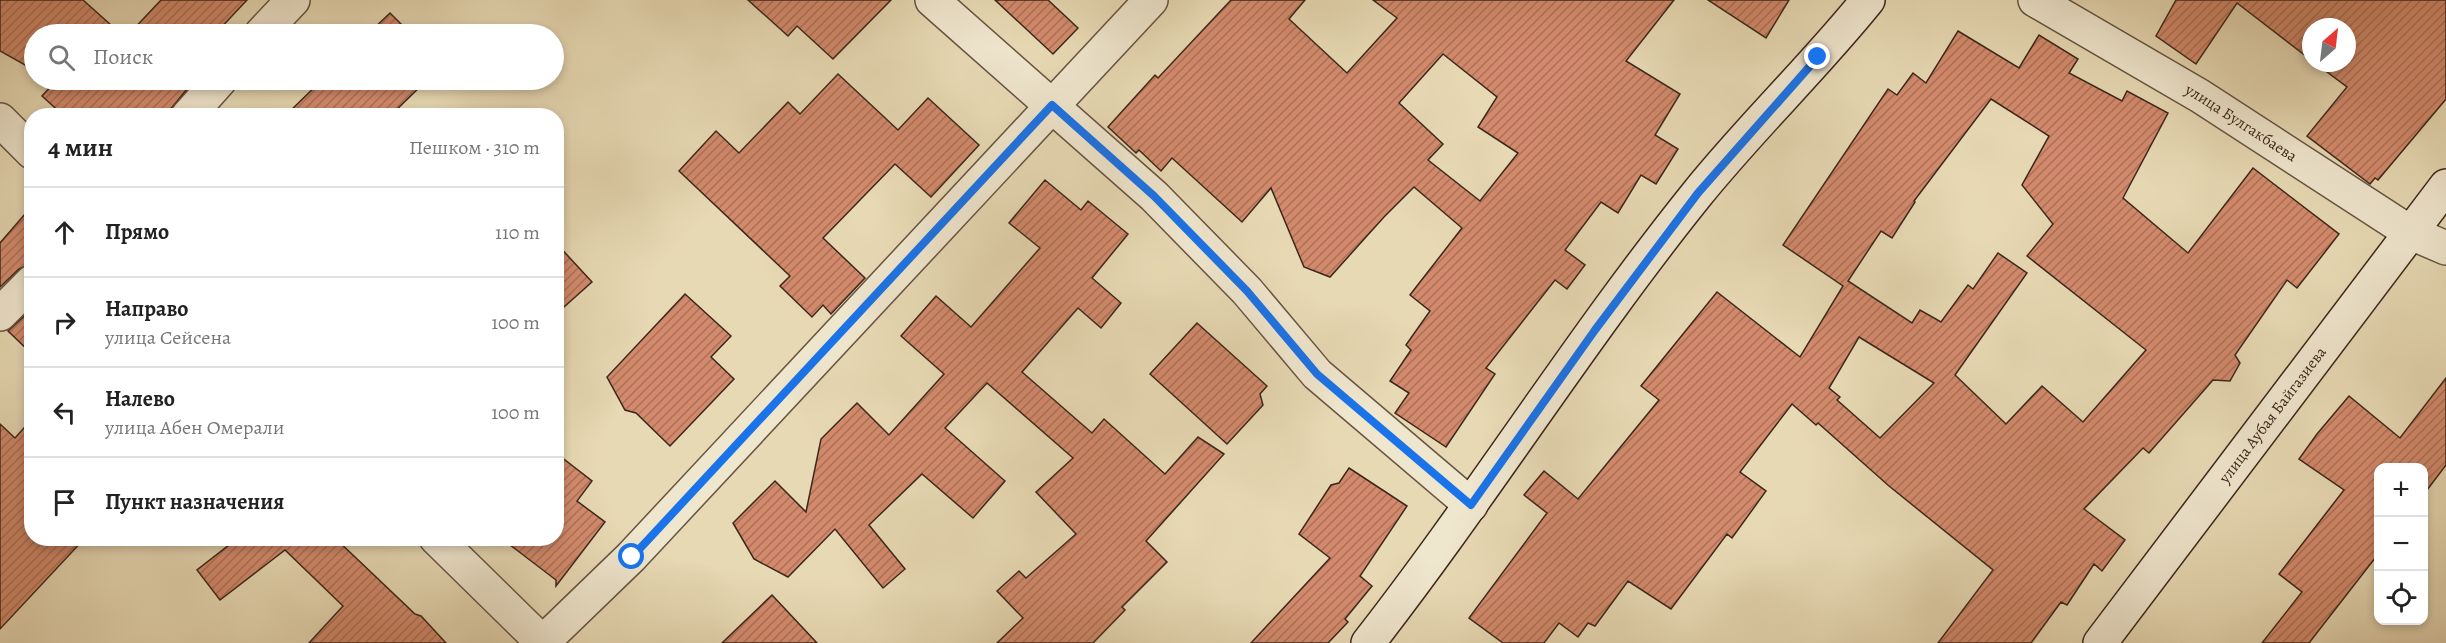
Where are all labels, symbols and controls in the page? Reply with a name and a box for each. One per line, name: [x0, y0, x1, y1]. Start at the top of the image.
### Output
north arrow: [2302, 18, 2356, 72]
search box: [24, 24, 564, 90]
icon: search: [45, 41, 78, 74]
text: Поиск: [93, 42, 153, 72]
route end: [1804, 43, 1830, 69]
street label: улица Булгакбаева: [2180, 78, 2302, 168]
text: 4 мин: [48, 130, 113, 165]
text: Пешком · 310 m: [409, 134, 540, 161]
icon: ahead: [48, 216, 81, 249]
text: Прямо: [105, 217, 169, 247]
text: 110 m: [495, 219, 540, 246]
text: Направо: [105, 294, 188, 324]
icon: right: [48, 306, 81, 339]
text: 100 m: [491, 309, 540, 336]
text: улица Сейсена: [105, 324, 231, 351]
street label: улица Аубая Байгазиева: [2213, 342, 2332, 489]
text: Налево: [105, 384, 175, 414]
icon: left: [48, 396, 81, 429]
text: 100 m: [491, 399, 540, 426]
text: улица Абен Омерали: [105, 414, 284, 441]
map controls: [2374, 463, 2428, 625]
button: +: [2374, 463, 2428, 517]
icon: arrive: [48, 486, 81, 519]
text: Пункт назначения: [105, 487, 284, 517]
button: −: [2374, 517, 2428, 571]
route start: [618, 543, 644, 569]
button: locate: [2374, 571, 2428, 625]

